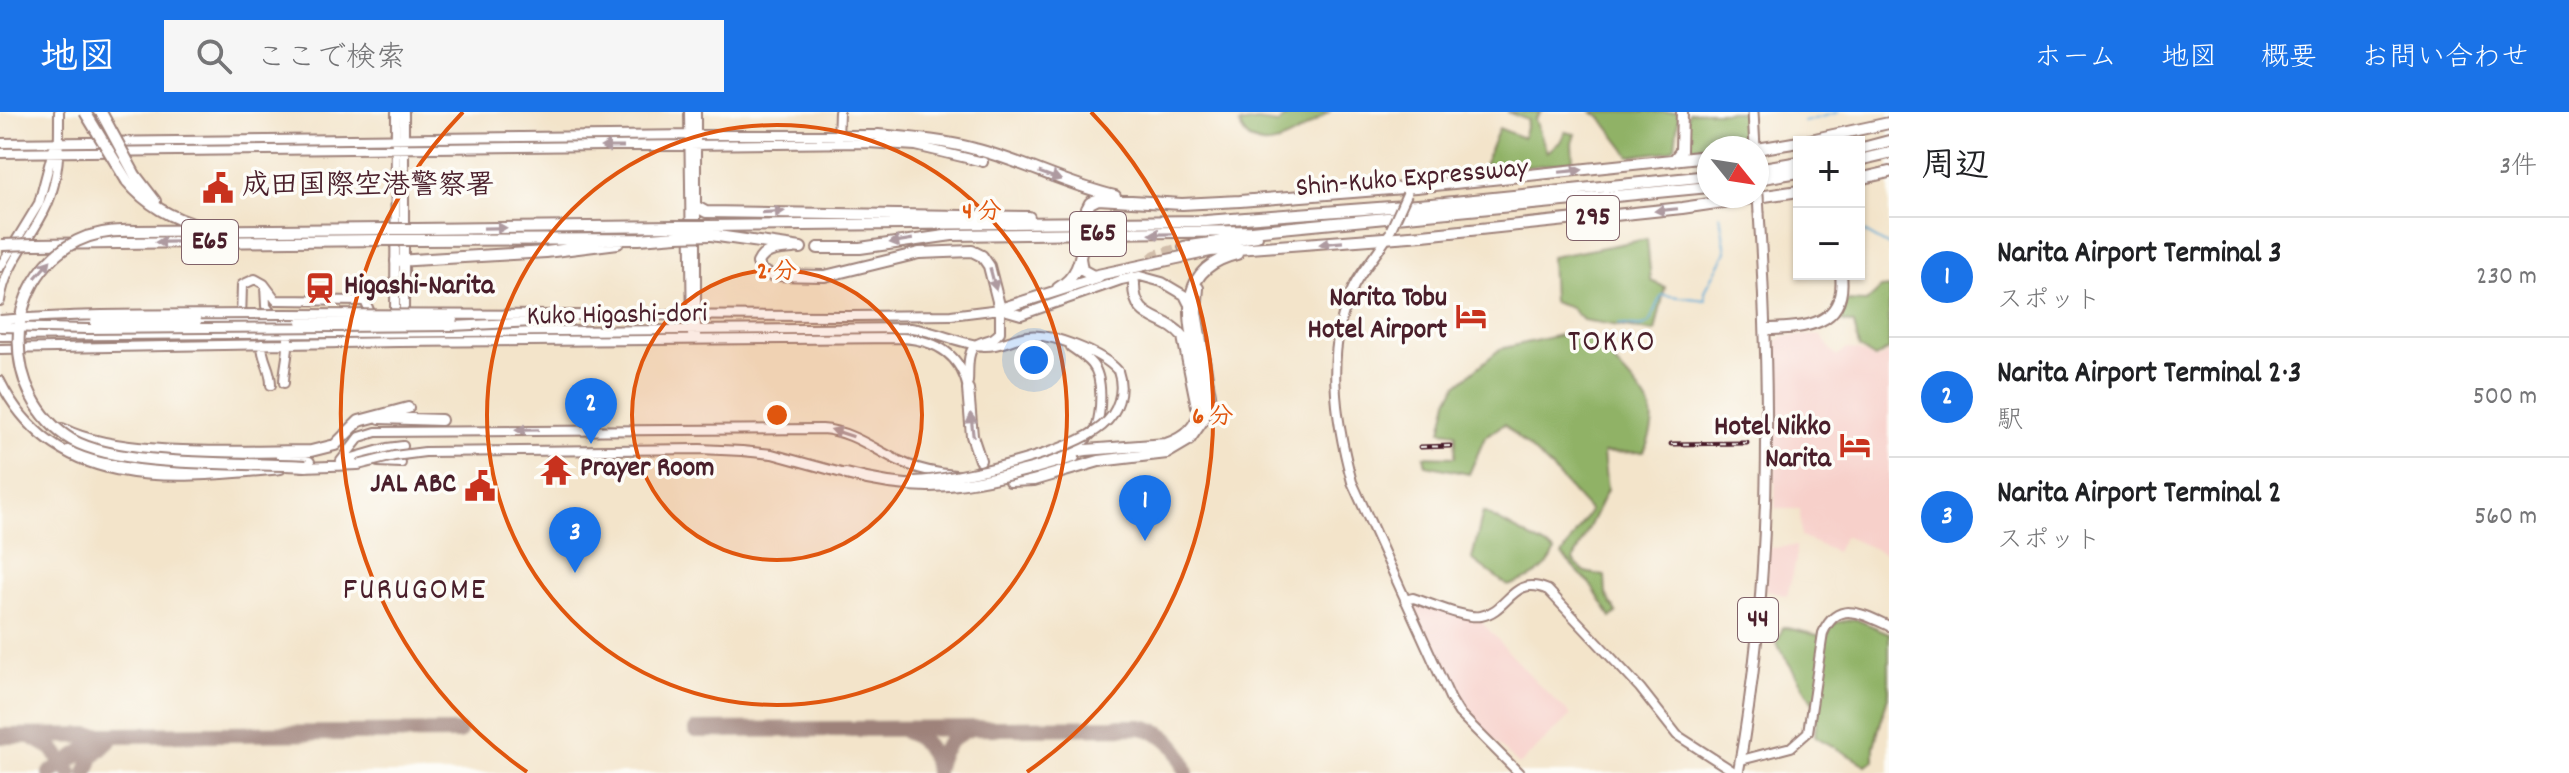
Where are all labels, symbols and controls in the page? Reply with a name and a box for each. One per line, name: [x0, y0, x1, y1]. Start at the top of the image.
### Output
search box: [164, 20, 724, 92]
text: 地図: [40, 33, 116, 88]
icon: search: [192, 34, 236, 78]
text: ここで検索: [256, 39, 406, 82]
text: ホーム: [2034, 40, 2117, 80]
text: 地図: [2161, 40, 2217, 80]
text: 概要: [2261, 40, 2317, 80]
text: お問い合わせ: [2361, 40, 2529, 80]
north arrow: [1697, 136, 1769, 208]
map controls: [1793, 136, 1865, 280]
button: +: [1793, 136, 1865, 208]
one-way arrow: [599, 141, 624, 153]
text: 周辺: [1921, 144, 1989, 193]
text: 3件: [2499, 149, 2537, 186]
street label: Shin-Kuko Expressway: [1294, 150, 1530, 210]
one-way arrow: [1559, 165, 1584, 178]
place label: 成田国際空港警察署: [242, 168, 494, 208]
one-way arrow: [1038, 170, 1062, 183]
public building icon: 成田国際空港警察署: [201, 171, 235, 205]
text: 4 分: [962, 196, 1002, 230]
road number: 295: [1567, 196, 1619, 240]
one-way arrow: [1654, 204, 1679, 217]
one-way arrow: [761, 206, 786, 219]
button: −: [1793, 208, 1865, 280]
road number: E65: [1070, 212, 1126, 256]
road number: E65: [182, 220, 238, 264]
one-way arrow: [483, 222, 508, 234]
one-way arrow: [1148, 228, 1173, 240]
text: Narita Airport Terminal 3: [1997, 234, 2281, 277]
one-way arrow: [888, 235, 913, 248]
one-way arrow: [154, 236, 179, 249]
one-way arrow: [1318, 237, 1343, 250]
text: 2 分: [757, 256, 797, 290]
one-way arrow: [33, 259, 51, 278]
text: 1: [1944, 259, 1950, 296]
text: 230 m: [2476, 259, 2537, 296]
one-way arrow: [987, 267, 999, 292]
place label: Higashi-Narita: [344, 268, 495, 308]
station icon: Higashi-Narita: [303, 271, 337, 305]
place label: Narita Tobu Hotel Airport: [1308, 280, 1448, 352]
text: スポット: [1997, 283, 2101, 320]
street label: Kuko Higashi-dori: [526, 295, 708, 339]
hotel icon: Narita Tobu Hotel Airport: [1454, 299, 1488, 333]
district label: TOKKO: [1567, 321, 1657, 367]
your location: [1014, 340, 1054, 380]
text: Narita Airport Terminal 2·3: [1997, 354, 2301, 397]
pin: 2: [565, 378, 617, 444]
text: 2: [1941, 379, 1953, 416]
text: 500 m: [2473, 379, 2537, 416]
centre of rings: [763, 401, 791, 429]
text: 6 分: [1192, 401, 1234, 435]
text: 駅: [1997, 403, 2023, 440]
place label: Hotel Nikko Narita: [1714, 409, 1832, 481]
one-way arrow: [965, 412, 978, 437]
one-way arrow: [514, 424, 539, 436]
one-way arrow: [830, 427, 854, 439]
hotel icon: Hotel Nikko Narita: [1838, 428, 1872, 462]
place label: Prayer Room: [580, 450, 715, 490]
temple icon: Prayer Room: [539, 453, 573, 487]
place label: JAL ABC: [370, 466, 456, 506]
public building icon: JAL ABC: [463, 469, 497, 503]
text: Narita Airport Terminal 2: [1997, 474, 2281, 517]
pin: 1: [1119, 475, 1171, 541]
text: 3: [1941, 499, 1953, 536]
text: 560 m: [2474, 499, 2537, 536]
pin: 3: [549, 507, 601, 573]
text: スポット: [1997, 523, 2101, 560]
district label: FURUGOME: [343, 569, 487, 615]
road number: 44: [1738, 598, 1778, 642]

